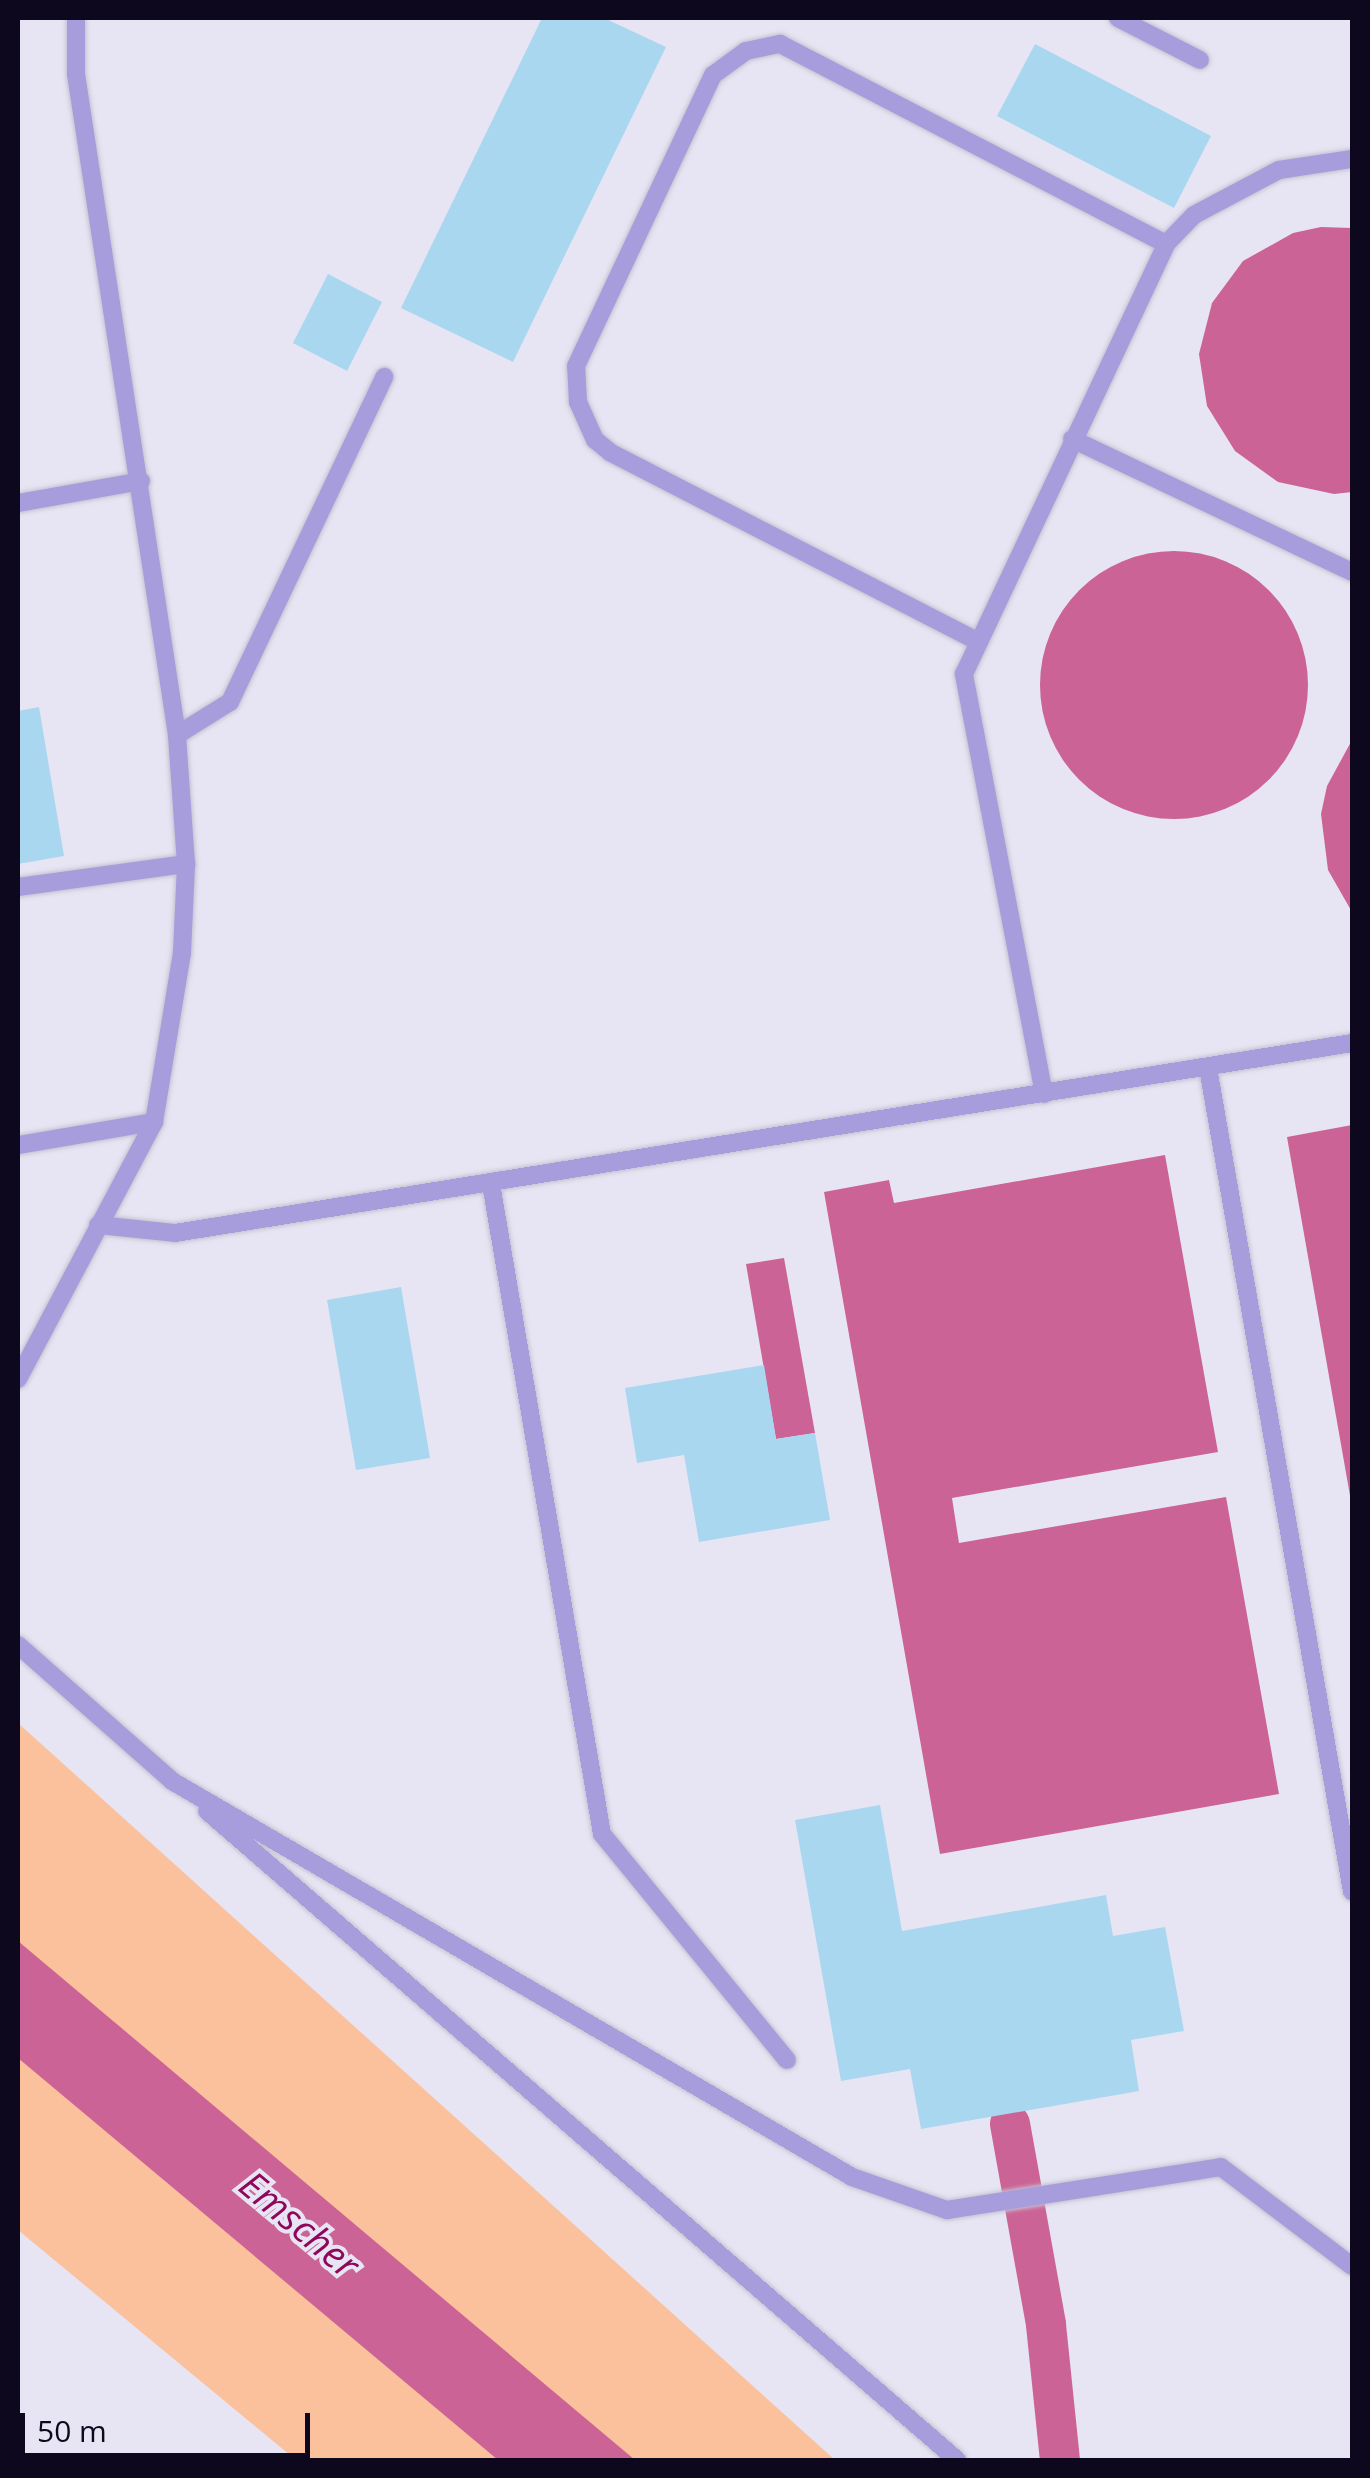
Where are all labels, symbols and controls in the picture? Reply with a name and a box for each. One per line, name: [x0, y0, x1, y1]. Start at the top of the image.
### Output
water label: Emscher: [231, 2161, 369, 2287]
scale bar: [25, 2393, 315, 2455]
text: 50 m: [37, 2410, 107, 2451]

